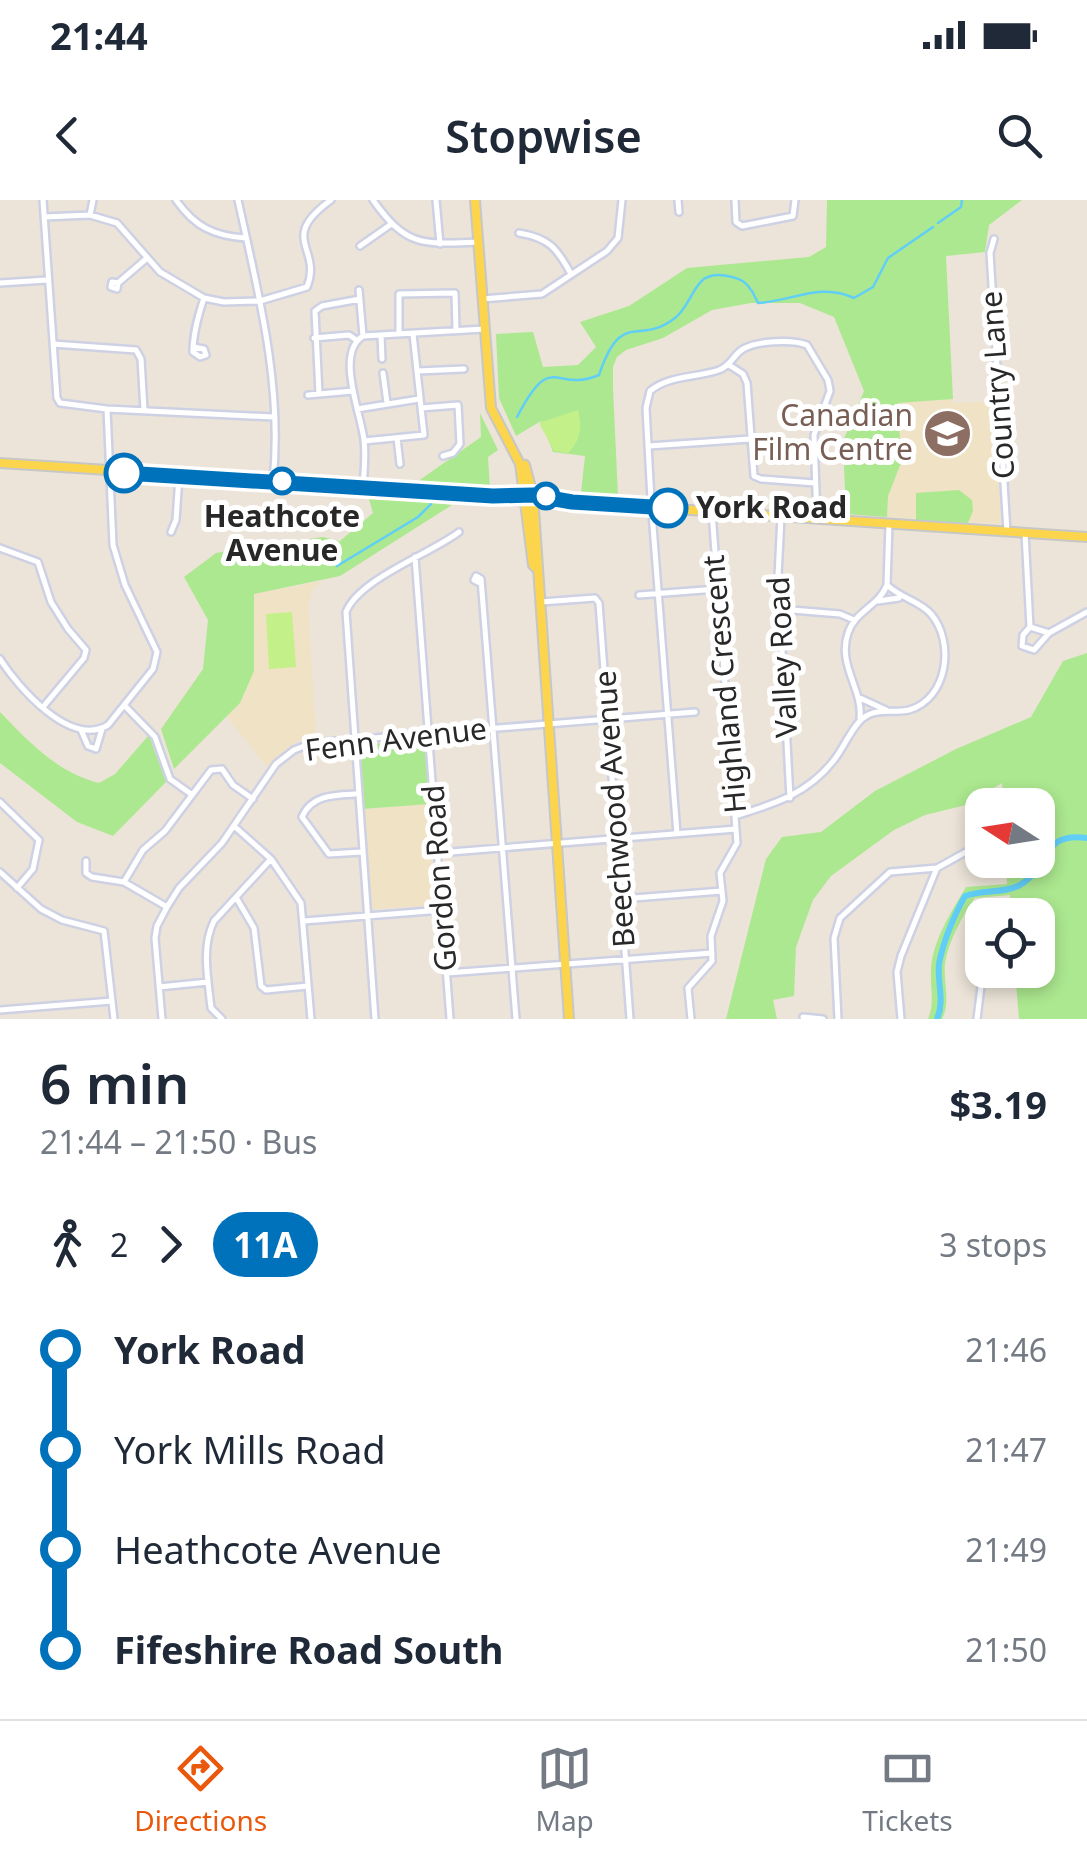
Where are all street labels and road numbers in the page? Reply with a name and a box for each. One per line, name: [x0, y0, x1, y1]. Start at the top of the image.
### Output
street label: Country Lane: [969, 290, 1024, 481]
street label: Highland Crescent: [692, 553, 755, 815]
street label: Valley Road: [757, 575, 806, 739]
street label: Beechwood Avenue: [583, 669, 644, 949]
street label: Fenn Avenue: [303, 707, 489, 770]
street label: Gordon Road: [412, 783, 465, 973]

